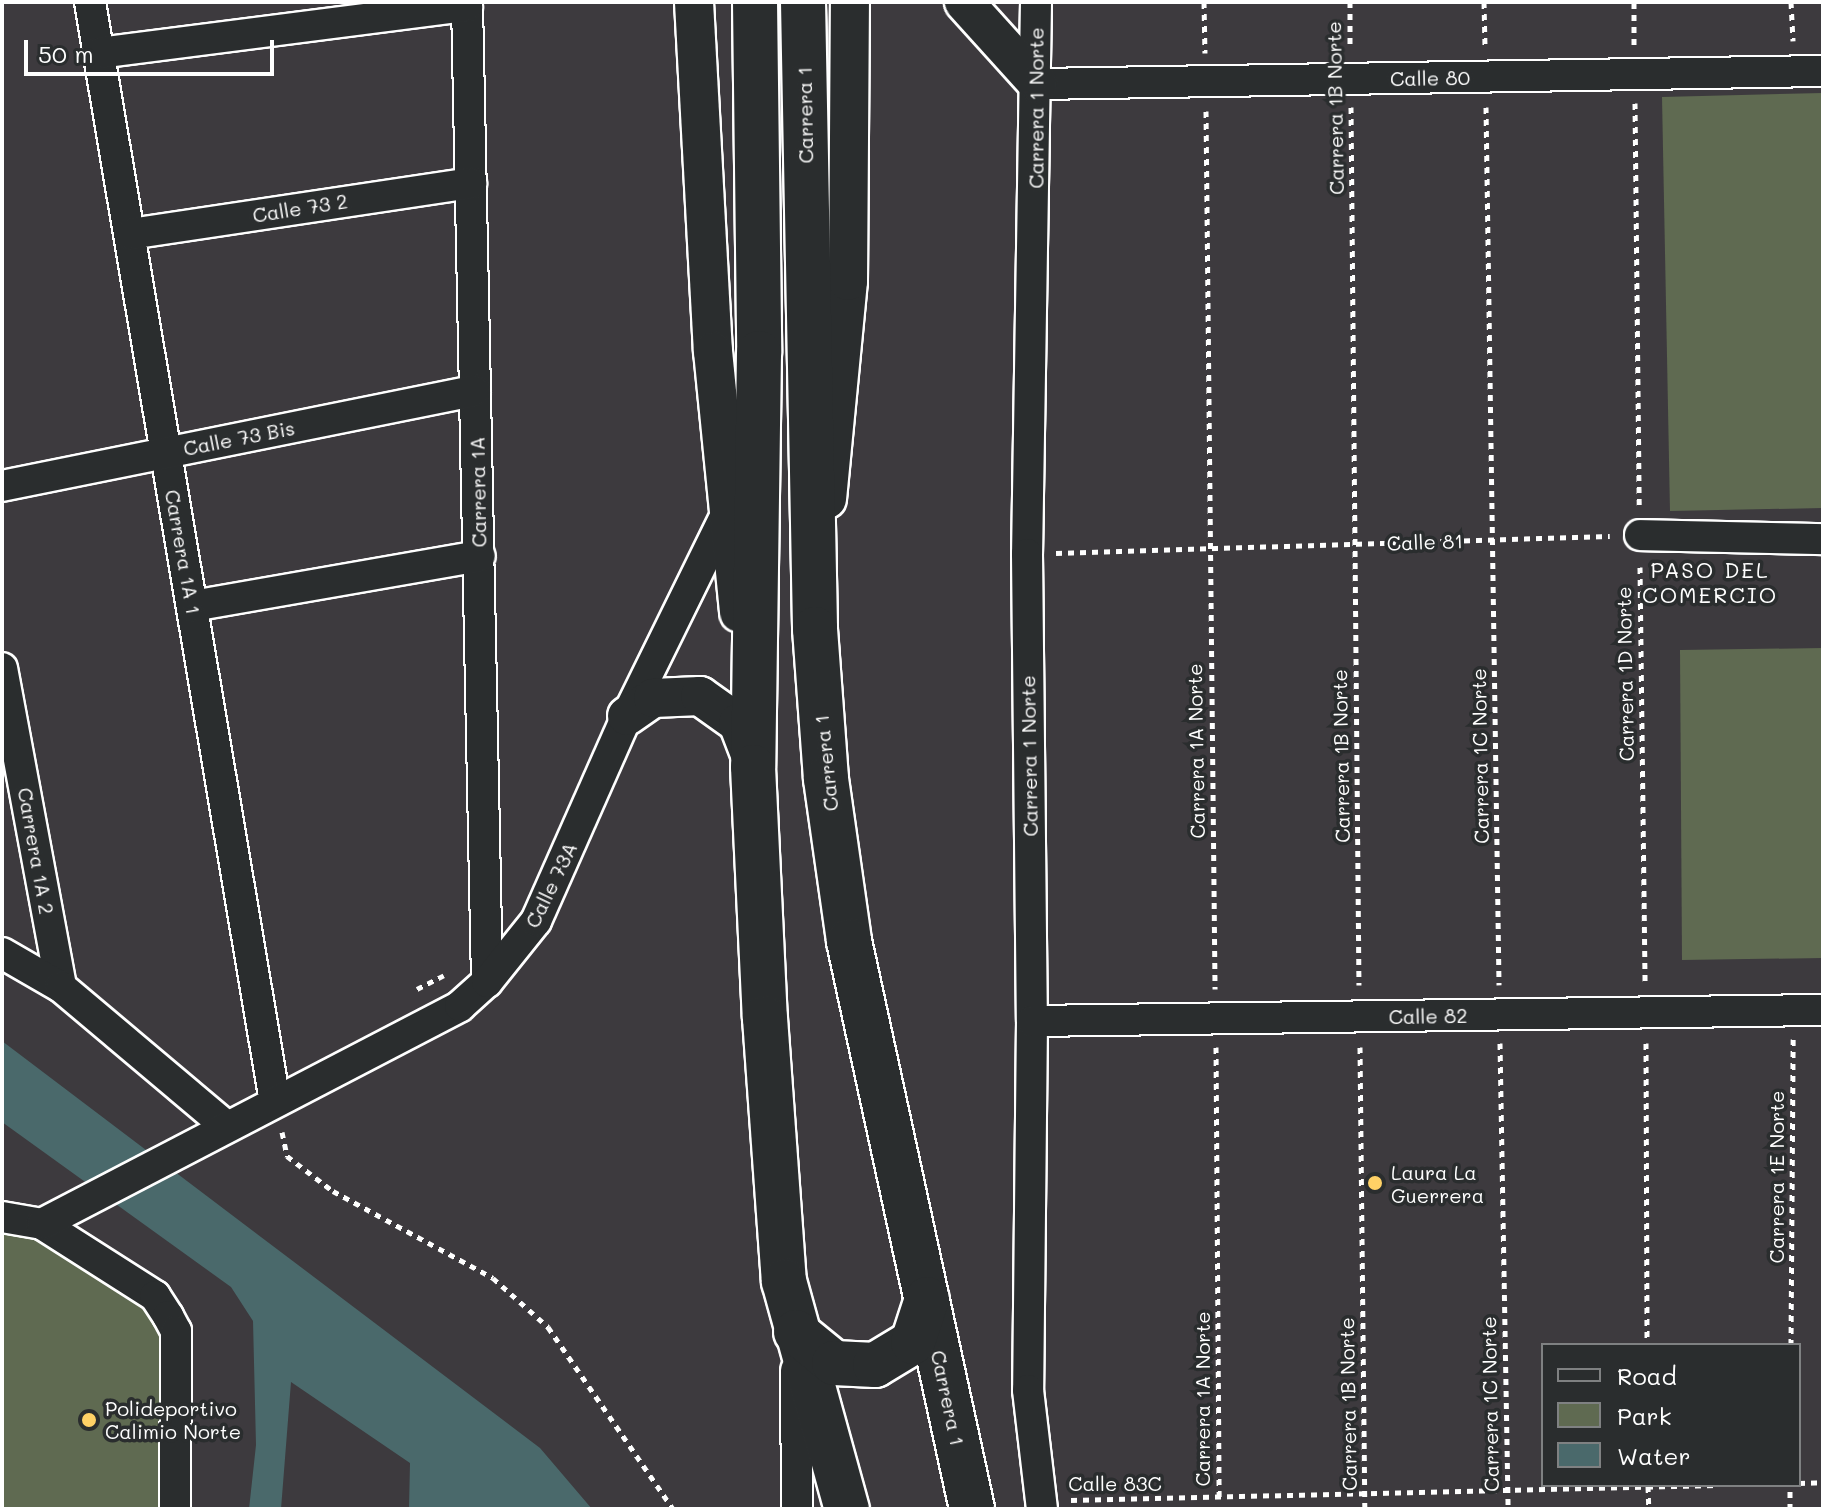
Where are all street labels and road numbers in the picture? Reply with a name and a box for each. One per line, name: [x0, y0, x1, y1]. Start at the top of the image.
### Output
street label: Carrera 1B Norte: [1321, 21, 1349, 195]
street label: Carrera 1 Norte: [1024, 27, 1048, 189]
street label: Calle 80: [1390, 65, 1470, 91]
street label: Carrera 1: [792, 66, 818, 164]
street label: Calle 73 2: [251, 189, 349, 227]
street label: Calle 73 Bis: [181, 415, 297, 461]
street label: Carrera 1A: [465, 436, 491, 548]
street label: Carrera 1A 1: [160, 488, 206, 616]
street label: Calle 81: [1386, 529, 1464, 555]
street label: Carrera 1D Norte: [1611, 586, 1639, 762]
street label: Carrera 1A Norte: [1182, 663, 1210, 839]
street label: Carrera 1C Norte: [1466, 668, 1494, 844]
street label: Carrera 1B Norte: [1327, 669, 1355, 843]
street label: Carrera 1 Norte: [1016, 675, 1042, 837]
street label: Carrera 1: [809, 713, 843, 813]
street label: Carrera 1A 2: [13, 786, 59, 916]
street label: Calle 73A: [520, 838, 582, 932]
street label: Calle 82: [1388, 1003, 1468, 1029]
street label: Carrera 1E Norte: [1764, 1091, 1788, 1263]
street label: Carrera 1A Norte: [1190, 1311, 1214, 1487]
street label: Carrera 1C Norte: [1476, 1316, 1504, 1492]
street label: Carrera 1B Norte: [1334, 1317, 1362, 1491]
street label: Carrera 1: [926, 1348, 970, 1448]
street label: Calle 83C: [1068, 1471, 1162, 1495]

